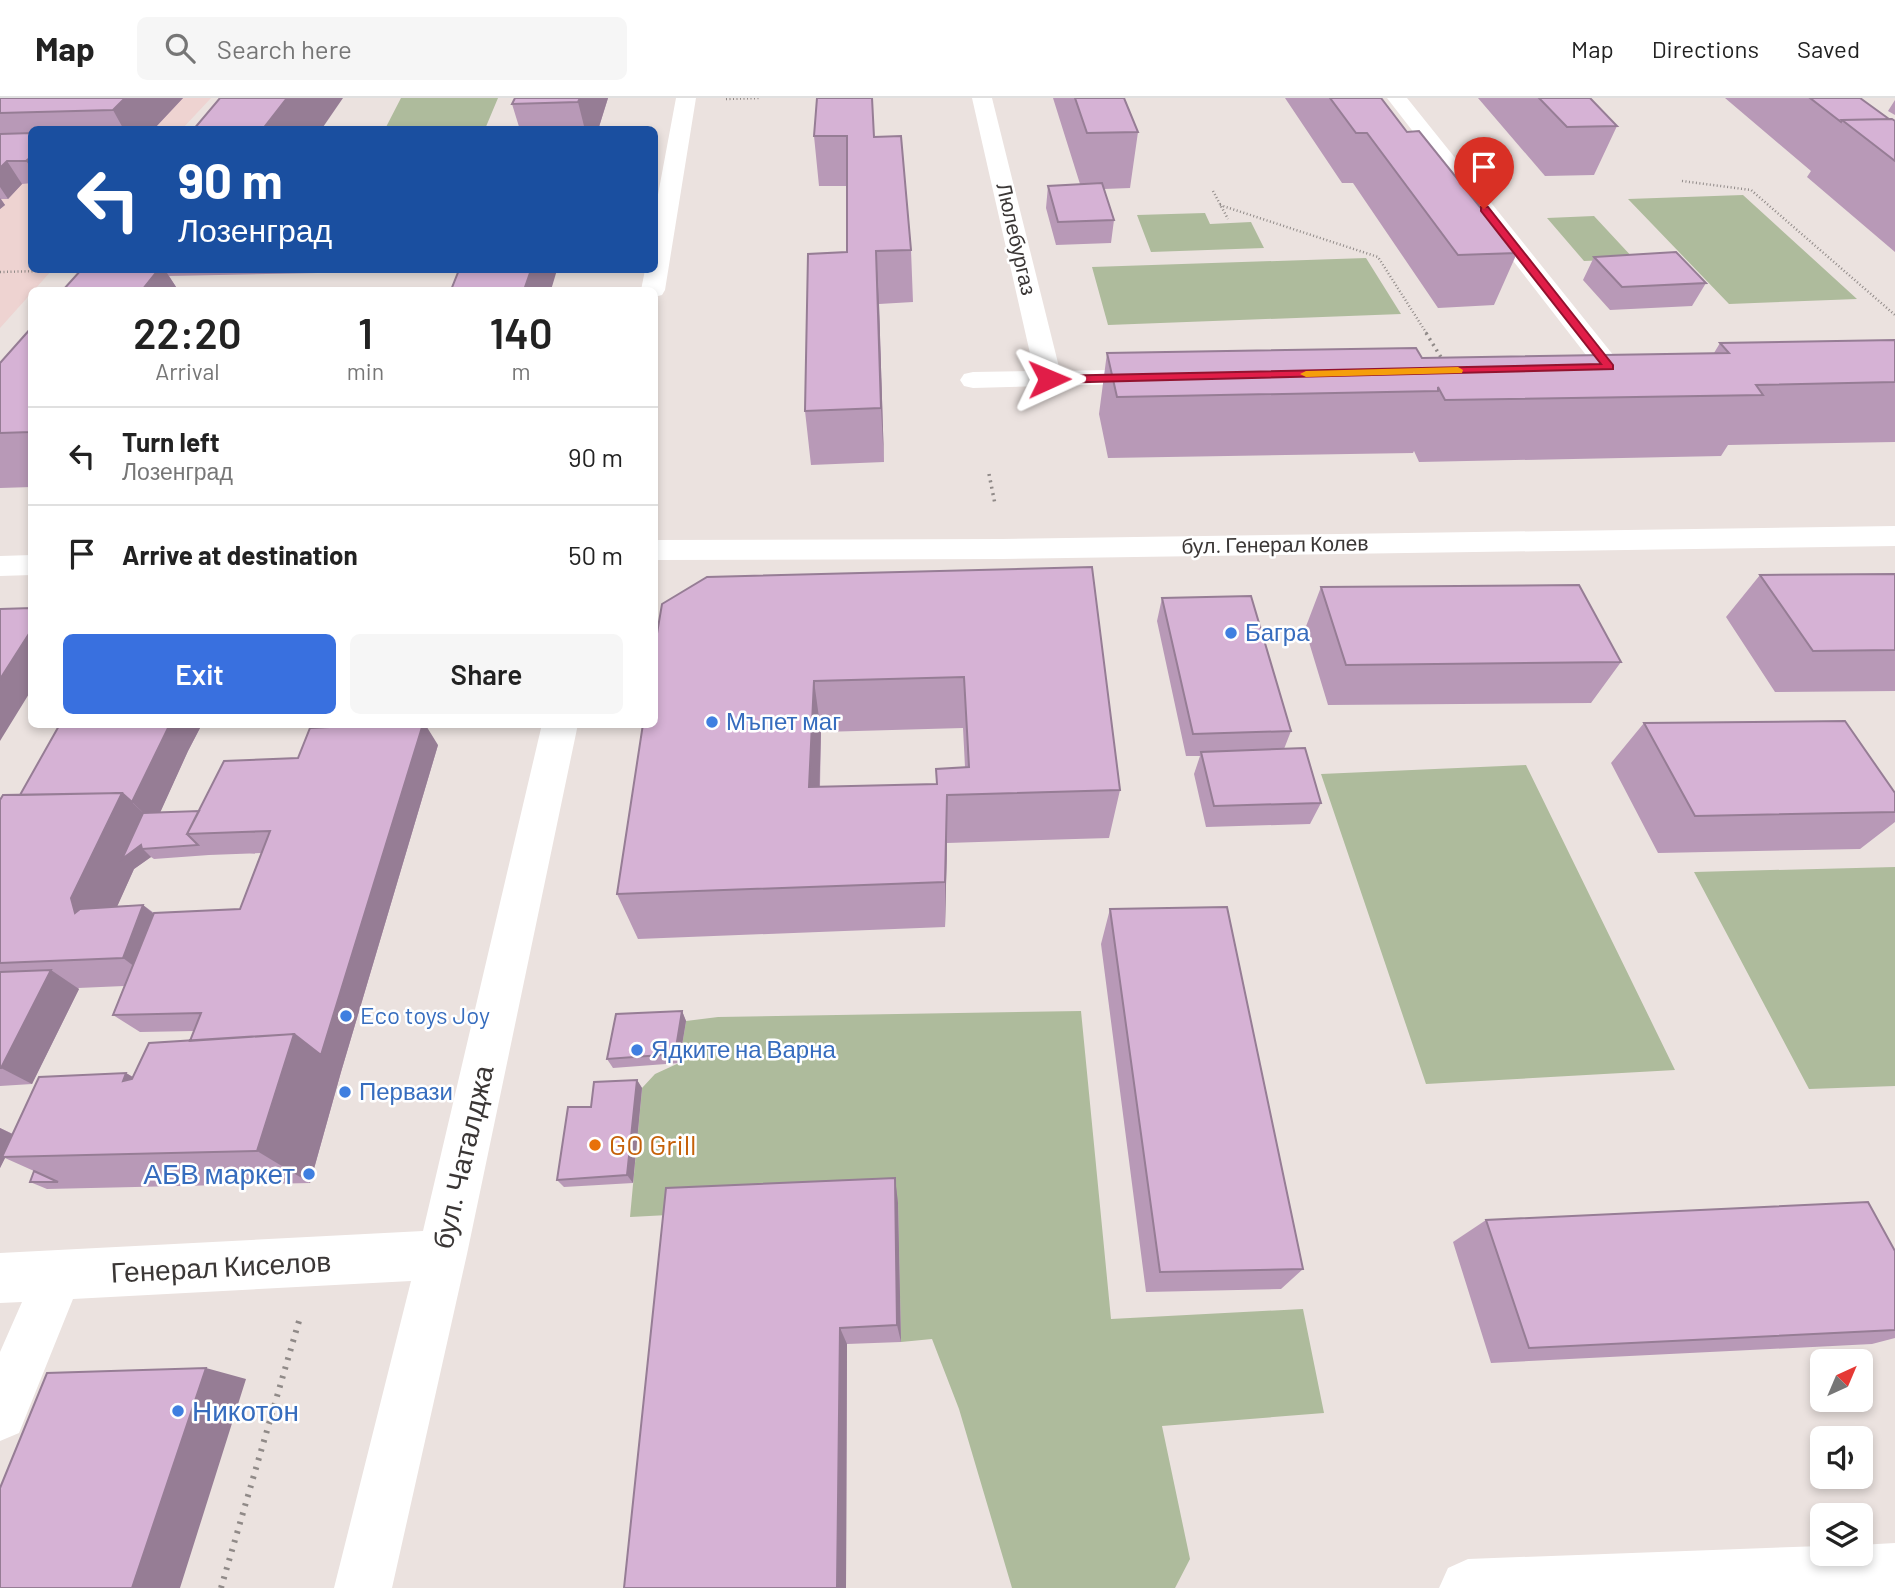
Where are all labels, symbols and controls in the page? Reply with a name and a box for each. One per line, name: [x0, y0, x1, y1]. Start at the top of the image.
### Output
search box: [137, 17, 627, 80]
text: Map: [35, 28, 95, 68]
icon: search: [161, 29, 199, 67]
text: Search here: [217, 33, 352, 64]
text: Map: [1571, 34, 1614, 63]
text: Directions: [1652, 34, 1759, 63]
text: Saved: [1797, 34, 1860, 63]
pin: [1454, 137, 1514, 209]
icon: arrive: [1465, 148, 1503, 186]
text: 90 m: [178, 150, 283, 209]
icon: left: [63, 154, 154, 245]
street label: Люлебургаз: [992, 180, 1043, 297]
text: Лозенград: [178, 210, 332, 248]
text: 22:20: [133, 307, 242, 357]
text: 1: [358, 307, 373, 357]
text: 140: [489, 307, 553, 357]
position arrow: [1012, 342, 1086, 416]
text: Arrival: [155, 357, 220, 385]
text: min: [347, 357, 384, 385]
text: m: [512, 357, 531, 385]
text: Turn left: [122, 426, 220, 457]
icon: left: [63, 437, 101, 475]
text: 90 m: [568, 441, 623, 472]
text: Лозенград: [122, 457, 233, 485]
street label: бул. Генерал Колев: [1181, 529, 1369, 558]
icon: arrive: [63, 535, 101, 573]
text: Arrive at destination: [122, 539, 358, 570]
text: 50 m: [568, 539, 623, 570]
place label: Багра: [1245, 617, 1310, 646]
marker: Багра: [1223, 625, 1239, 641]
button: Exit: [63, 634, 336, 714]
button: Share: [350, 634, 623, 714]
place label: Мъпет маг: [726, 706, 841, 735]
marker: Мъпет маг: [704, 714, 720, 730]
place label: Eco toys Joy: [360, 1000, 490, 1029]
marker: Eco toys Joy: [338, 1008, 354, 1024]
place label: Ядките на Варна: [651, 1034, 836, 1063]
marker: Ядките на Варна: [629, 1042, 645, 1058]
street label: бул. Чаталджа: [424, 1061, 500, 1252]
place label: Первази: [359, 1076, 453, 1105]
marker: Первази: [337, 1084, 353, 1100]
place label: GO Grill: [609, 1127, 697, 1161]
marker: GO Grill: [587, 1137, 603, 1153]
place label: АБВ маркет: [143, 1156, 295, 1190]
marker: АБВ маркет: [301, 1166, 317, 1182]
street label: Генерал Киселов: [110, 1243, 332, 1289]
north arrow: [1810, 1349, 1872, 1412]
map controls: [1810, 1349, 1873, 1566]
place label: Никотон: [192, 1393, 299, 1427]
marker: Никотон: [170, 1403, 186, 1419]
button: sound: [1810, 1426, 1873, 1489]
button: layers: [1810, 1503, 1873, 1566]

